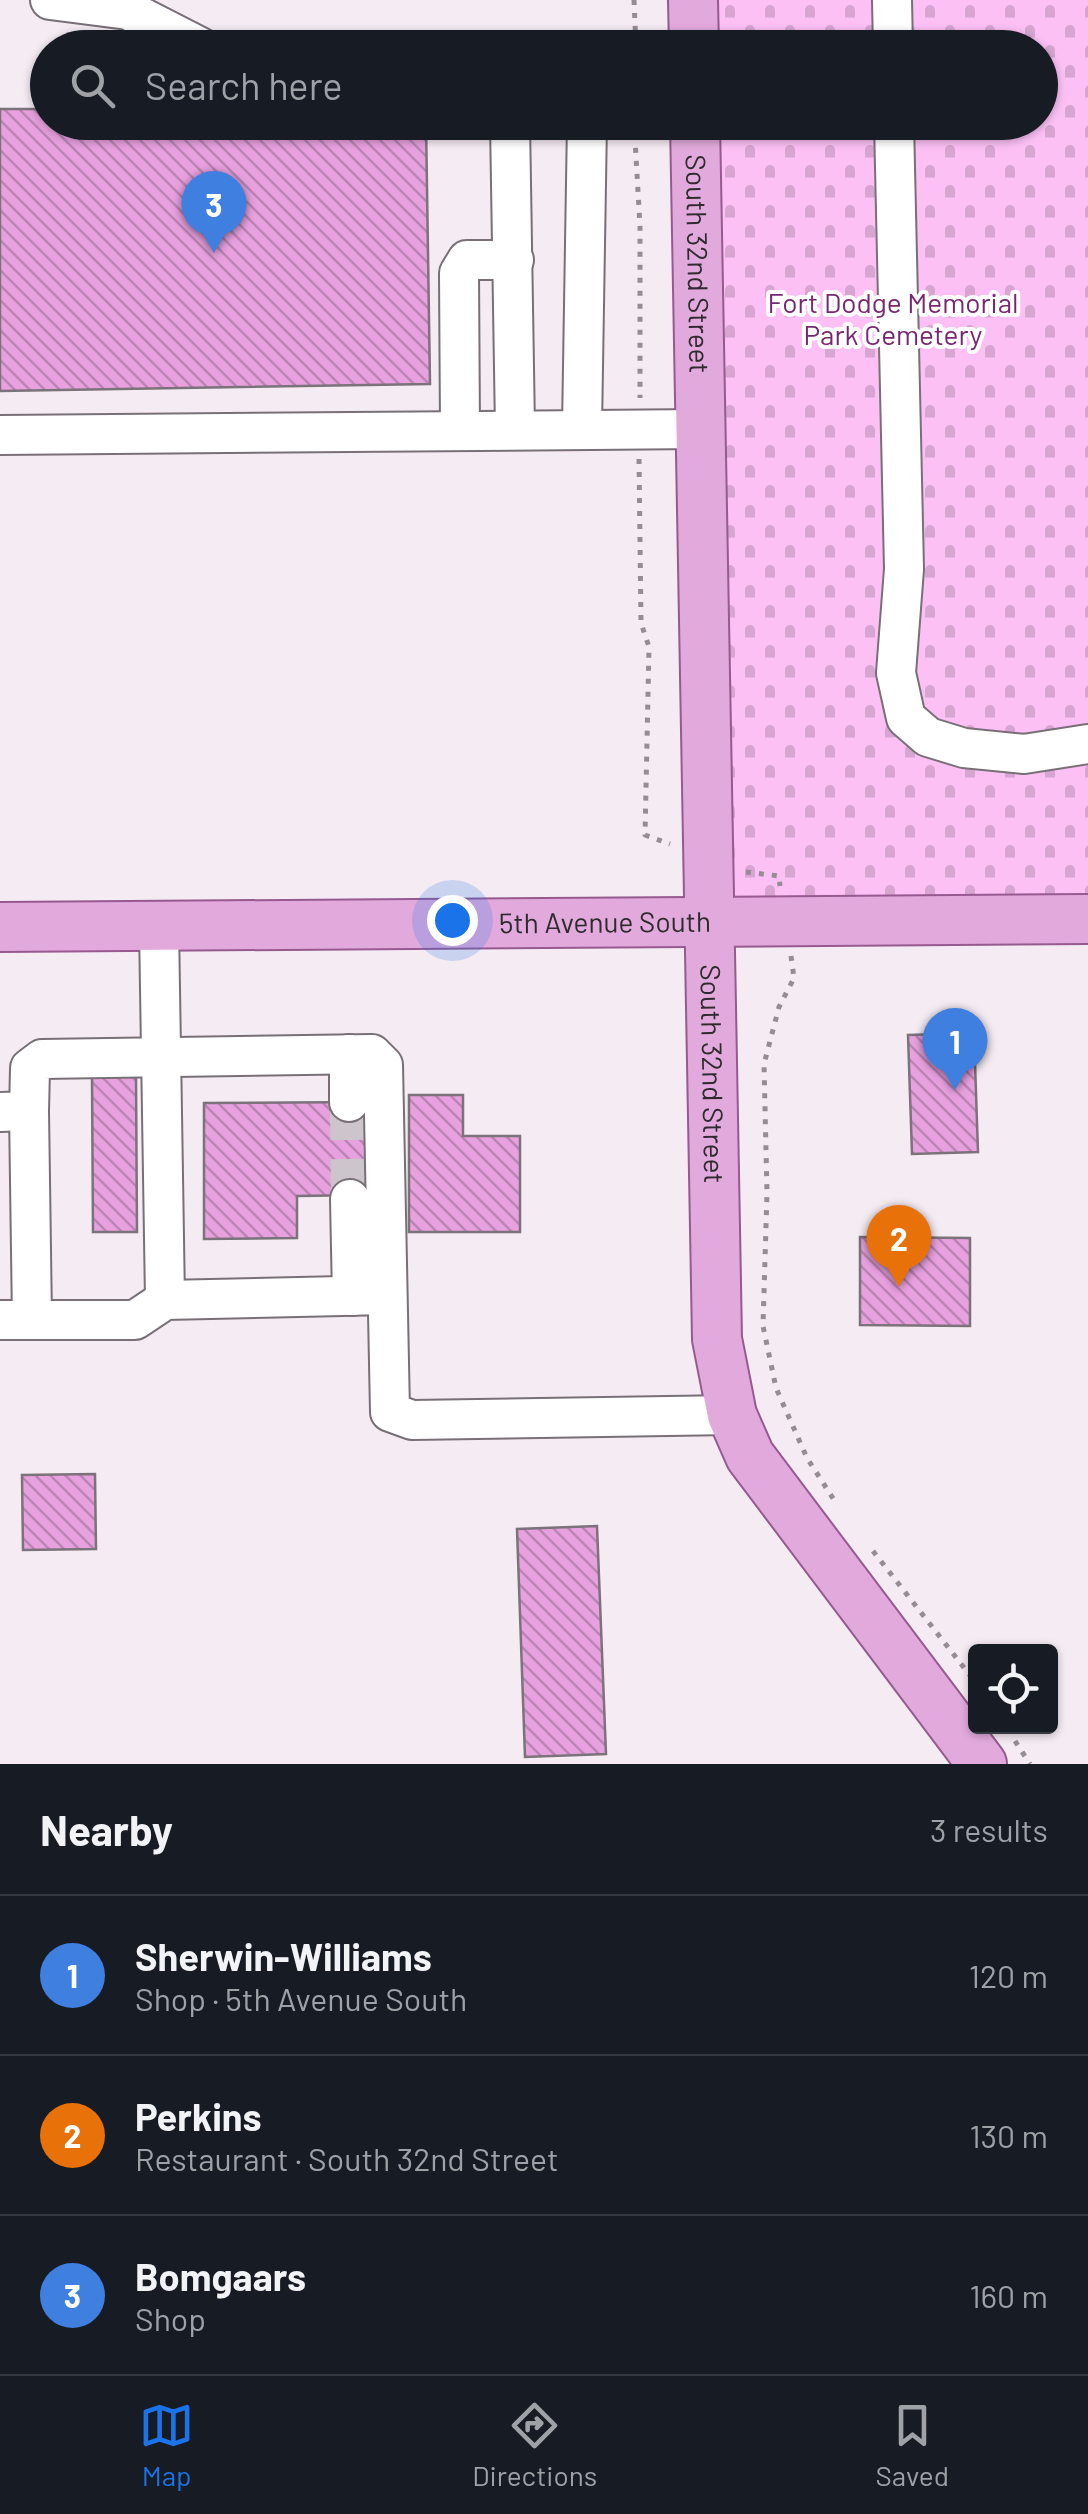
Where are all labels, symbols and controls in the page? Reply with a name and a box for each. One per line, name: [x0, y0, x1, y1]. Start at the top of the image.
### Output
search box: [30, 30, 1058, 140]
icon: search: [65, 58, 120, 113]
text: Search here: [145, 62, 343, 108]
street label: South 32nd Street: [680, 154, 718, 374]
pin: 3: [182, 170, 246, 253]
park label: Fort Dodge Memorial Park Cemetery: [767, 285, 1019, 351]
your location: [427, 895, 478, 946]
street label: 5th Avenue South: [499, 904, 711, 939]
street label: South 32nd Street: [694, 964, 732, 1184]
pin: 1: [922, 1008, 988, 1090]
pin: 2: [866, 1204, 932, 1287]
map controls: [968, 1644, 1058, 1734]
button: locate: [968, 1644, 1058, 1734]
text: Nearby: [40, 1804, 173, 1854]
text: 3 results: [930, 1810, 1048, 1848]
text: Sherwin-Williams: [135, 1933, 432, 1979]
text: 1: [67, 1956, 78, 1994]
text: 120 m: [969, 1956, 1048, 1994]
text: Shop · 5th Avenue South: [135, 1979, 467, 2017]
text: Perkins: [135, 2093, 262, 2139]
text: 2: [64, 2116, 81, 2154]
text: 130 m: [969, 2116, 1048, 2154]
text: Restaurant · South 32nd Street: [135, 2139, 559, 2177]
text: Bomgaars: [135, 2253, 306, 2299]
text: 3: [64, 2276, 81, 2314]
text: 160 m: [969, 2276, 1048, 2314]
text: Shop: [135, 2299, 206, 2337]
tab: Map: [139, 2398, 194, 2492]
tab: Directions: [472, 2398, 597, 2492]
tab: Saved: [875, 2398, 949, 2492]

